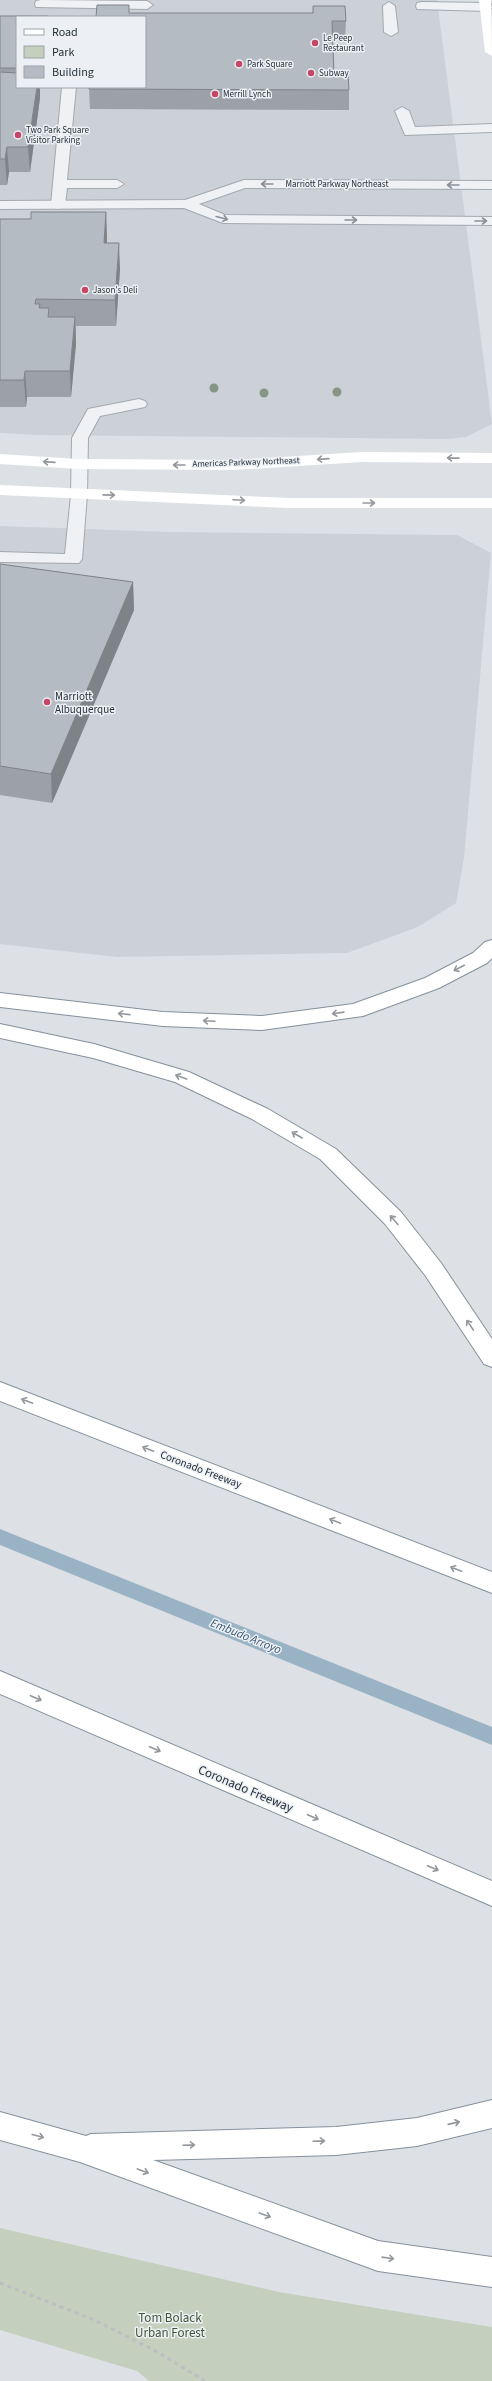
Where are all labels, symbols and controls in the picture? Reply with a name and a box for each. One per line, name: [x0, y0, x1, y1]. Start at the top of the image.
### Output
legend: [16, 16, 146, 88]
text: Road: [52, 24, 78, 41]
place label: Le Peep Restaurant: [323, 32, 364, 55]
marker: Le Peep Restaurant: [310, 38, 320, 48]
text: Park: [52, 44, 74, 61]
place label: Park Square: [247, 58, 293, 71]
marker: Park Square: [234, 59, 244, 69]
text: Building: [52, 64, 94, 81]
place label: Subway: [319, 67, 350, 80]
marker: Subway: [306, 68, 316, 78]
place label: Merrill Lynch: [223, 88, 271, 101]
marker: Merrill Lynch: [210, 89, 220, 99]
place label: Two Park Square Visitor Parking: [26, 124, 90, 147]
marker: Two Park Square Visitor Parking: [13, 130, 23, 140]
street label: Marriott Parkway Northeast: [286, 178, 388, 191]
one-way arrow: [261, 180, 274, 188]
one-way arrow: [447, 181, 460, 189]
one-way arrow: [215, 214, 228, 222]
one-way arrow: [344, 216, 357, 224]
one-way arrow: [474, 217, 487, 225]
place label: Jason's Deli: [93, 284, 138, 297]
marker: Jason's Deli: [80, 285, 90, 295]
street label: Americas Parkway Northeast: [192, 454, 300, 471]
one-way arrow: [447, 454, 460, 462]
one-way arrow: [317, 456, 330, 463]
one-way arrow: [43, 459, 56, 466]
one-way arrow: [173, 461, 186, 469]
one-way arrow: [102, 491, 115, 499]
one-way arrow: [232, 496, 245, 504]
one-way arrow: [362, 499, 375, 507]
place label: Marriott Albuquerque: [55, 689, 115, 717]
marker: Marriott Albuquerque: [42, 697, 52, 707]
one-way arrow: [454, 965, 466, 972]
one-way arrow: [332, 1009, 345, 1017]
one-way arrow: [118, 1011, 131, 1018]
one-way arrow: [203, 1017, 216, 1025]
one-way arrow: [174, 1073, 187, 1080]
one-way arrow: [291, 1131, 303, 1139]
one-way arrow: [390, 1215, 399, 1225]
one-way arrow: [466, 1320, 474, 1331]
one-way arrow: [22, 1397, 34, 1405]
one-way arrow: [143, 1444, 155, 1452]
street label: Coronado Freeway: [158, 1447, 244, 1492]
one-way arrow: [329, 1517, 341, 1525]
one-way arrow: [450, 1564, 462, 1572]
water label: Embudo Arroyo: [208, 1615, 284, 1658]
one-way arrow: [29, 1695, 41, 1702]
one-way arrow: [149, 1746, 161, 1753]
street label: Coronado Freeway: [195, 1761, 296, 1817]
one-way arrow: [307, 1814, 319, 1821]
one-way arrow: [426, 1865, 438, 1872]
one-way arrow: [447, 2119, 460, 2126]
one-way arrow: [31, 2133, 44, 2141]
one-way arrow: [312, 2138, 325, 2145]
one-way arrow: [182, 2141, 195, 2149]
one-way arrow: [137, 2168, 150, 2175]
one-way arrow: [259, 2212, 271, 2220]
one-way arrow: [381, 2254, 394, 2262]
park label: Tom Bolack Urban Forest: [135, 2309, 206, 2342]

